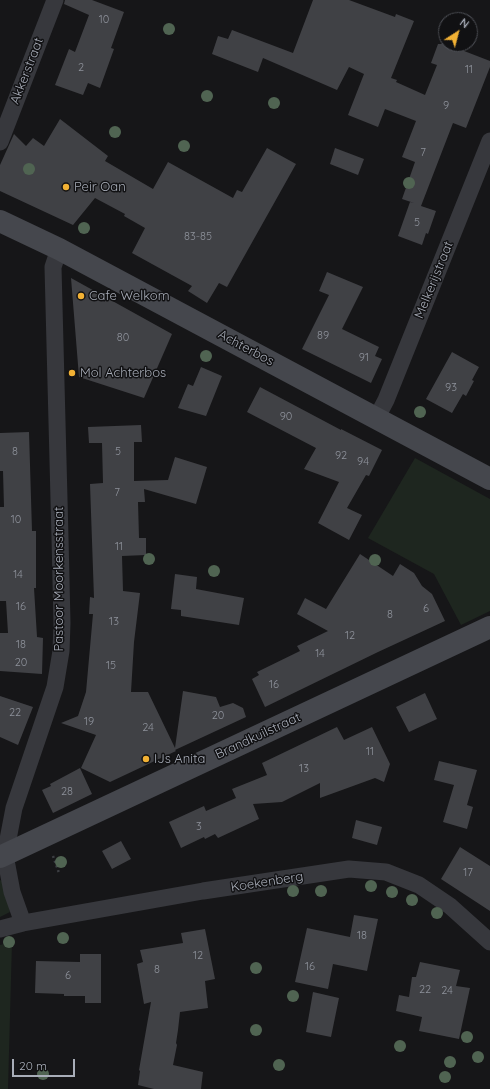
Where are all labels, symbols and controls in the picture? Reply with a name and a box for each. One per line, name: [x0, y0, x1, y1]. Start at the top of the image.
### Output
north arrow: [438, 12, 478, 52]
house number: 10: [99, 13, 109, 27]
text: N: [457, 15, 472, 31]
street label: Akkerstraat: [7, 36, 47, 106]
house number: 2: [78, 61, 84, 75]
house number: 11: [465, 63, 473, 77]
house number: 9: [443, 99, 449, 113]
house number: 7: [420, 146, 426, 160]
place label: Peir Oan: [74, 179, 126, 195]
marker: Peir Oan: [61, 182, 71, 192]
house number: 5: [414, 216, 420, 230]
house number: 83-85: [184, 230, 212, 244]
street label: Melkerijstraat: [411, 239, 457, 321]
place label: Cafe Welkom: [89, 288, 170, 304]
marker: Cafe Welkom: [76, 291, 86, 301]
street label: Achterbos: [215, 327, 277, 369]
house number: 89: [317, 329, 329, 343]
house number: 80: [117, 331, 129, 345]
house number: 91: [359, 351, 369, 365]
place label: Mol Achterbos: [80, 365, 166, 381]
marker: Mol Achterbos: [67, 368, 77, 378]
house number: 93: [445, 381, 457, 395]
house number: 90: [280, 410, 292, 424]
house number: 8: [12, 445, 18, 459]
house number: 5: [115, 445, 121, 459]
house number: 92: [335, 449, 347, 463]
house number: 94: [357, 455, 369, 469]
house number: 7: [114, 486, 120, 500]
street label: Pastoor Moorkensstraat: [51, 507, 67, 651]
house number: 10: [11, 513, 21, 527]
house number: 11: [115, 540, 123, 554]
house number: 14: [13, 568, 23, 582]
house number: 16: [16, 600, 26, 614]
house number: 6: [423, 602, 429, 616]
house number: 8: [387, 608, 393, 622]
house number: 13: [109, 615, 119, 629]
house number: 12: [345, 629, 355, 643]
house number: 18: [16, 638, 26, 652]
house number: 14: [315, 647, 325, 661]
house number: 20: [15, 656, 27, 670]
house number: 15: [106, 659, 116, 673]
house number: 16: [269, 678, 279, 692]
house number: 22: [9, 706, 21, 720]
house number: 20: [212, 709, 224, 723]
street label: Brandkuilstraat: [213, 709, 303, 763]
house number: 19: [84, 715, 94, 729]
house number: 24: [142, 721, 154, 735]
house number: 11: [366, 745, 374, 759]
place label: IJs Anita: [154, 751, 205, 767]
marker: IJs Anita: [141, 754, 151, 764]
house number: 13: [299, 762, 309, 776]
house number: 28: [61, 785, 73, 799]
house number: 3: [196, 820, 202, 834]
house number: 17: [463, 866, 473, 880]
street label: Koekenberg: [230, 869, 304, 895]
house number: 18: [357, 929, 367, 943]
house number: 12: [193, 949, 203, 963]
house number: 16: [305, 960, 315, 974]
house number: 8: [154, 963, 160, 977]
house number: 6: [65, 969, 71, 983]
house number: 22: [419, 983, 431, 997]
house number: 24: [441, 984, 453, 998]
scale bar: [14, 1051, 77, 1077]
text: 20 m: [19, 1058, 47, 1073]

